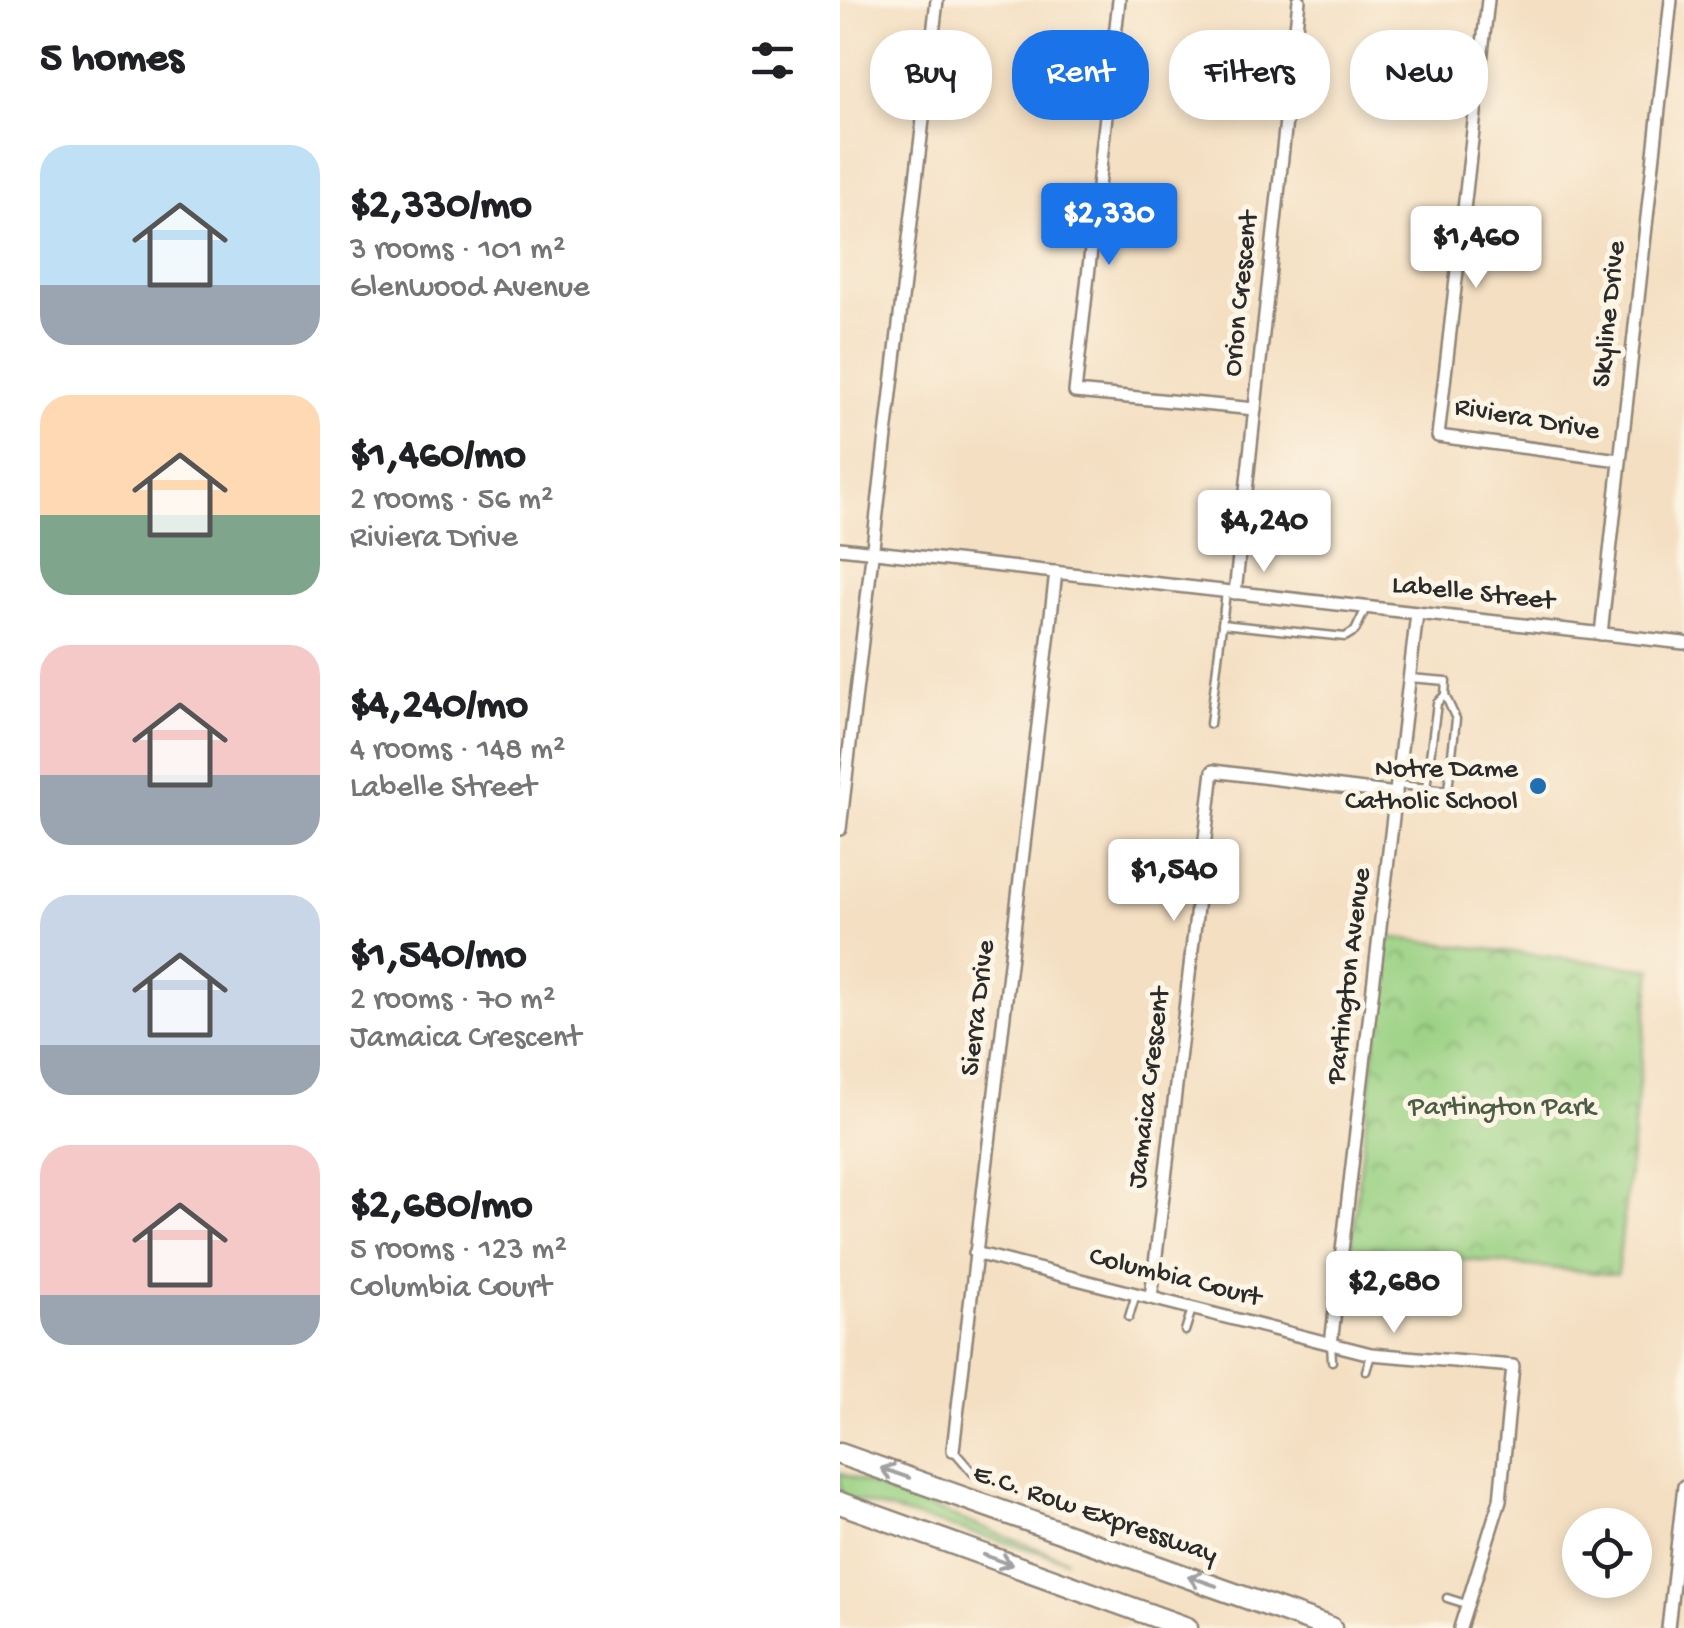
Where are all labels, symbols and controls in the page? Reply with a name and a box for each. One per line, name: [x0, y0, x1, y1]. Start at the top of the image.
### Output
chip: Buy: [870, 30, 992, 120]
chip: Rent: [1012, 30, 1149, 120]
chip: Filters: [1169, 30, 1330, 120]
chip: New: [1350, 30, 1488, 120]
icon: filters: [745, 33, 800, 88]
text: 5 homes: [40, 36, 183, 85]
text: $2,330/mo: [350, 183, 532, 232]
pin: $2,330: [1028, 183, 1190, 268]
icon: home: [120, 185, 240, 305]
text: $2,330: [1063, 196, 1155, 234]
pin: $1,460: [1395, 206, 1557, 291]
street label: Orion Crescent: [1217, 207, 1267, 378]
text: $1,460: [1433, 219, 1519, 257]
text: 3 rooms · 101 m²: [350, 232, 565, 270]
street label: Skyline Drive: [1586, 239, 1634, 389]
text: Glenwood Avenue: [350, 270, 590, 308]
street label: Riviera Drive: [1452, 391, 1603, 449]
text: $1,460/mo: [350, 433, 526, 482]
icon: home: [120, 435, 240, 555]
text: 2 rooms · 56 m²: [350, 482, 554, 520]
pin: $4,240: [1183, 490, 1345, 575]
text: $4,240: [1220, 503, 1308, 541]
text: Riviera Drive: [350, 520, 518, 558]
street label: Labelle Street: [1390, 569, 1558, 619]
text: $4,240/mo: [350, 683, 528, 732]
icon: home: [120, 685, 240, 805]
text: 4 rooms · 148 m²: [350, 732, 566, 770]
place label: Notre Dame Catholic School: [1345, 754, 1519, 819]
text: Labelle Street: [350, 770, 536, 808]
marker: Notre Dame Catholic School: [1527, 775, 1549, 797]
pin: $1,540: [1093, 839, 1255, 924]
text: $1,540: [1130, 852, 1218, 890]
street label: Partington Avenue: [1320, 865, 1380, 1087]
text: $1,540/mo: [350, 933, 527, 982]
icon: home: [120, 935, 240, 1055]
street label: Sierra Drive: [954, 938, 1004, 1078]
text: 2 rooms · 70 m²: [350, 982, 555, 1020]
street label: Jamaica Crescent: [1121, 983, 1179, 1190]
text: Jamaica Crescent: [350, 1020, 581, 1058]
park label: Partington Park: [1408, 1092, 1598, 1125]
text: $2,680/mo: [350, 1183, 533, 1232]
icon: home: [120, 1185, 240, 1305]
text: 5 rooms · 123 m²: [350, 1232, 567, 1270]
street label: Columbia Court: [1086, 1241, 1267, 1316]
pin: $2,680: [1313, 1251, 1475, 1336]
text: $2,680: [1348, 1264, 1440, 1302]
text: Columbia Court: [350, 1270, 551, 1308]
street label: E.C. Row Expressway: [968, 1458, 1222, 1572]
one-way arrow: [881, 1463, 912, 1481]
map controls: [1562, 1508, 1652, 1598]
button: locate: [1562, 1508, 1652, 1598]
one-way arrow: [981, 1552, 1012, 1570]
one-way arrow: [1186, 1571, 1218, 1589]

